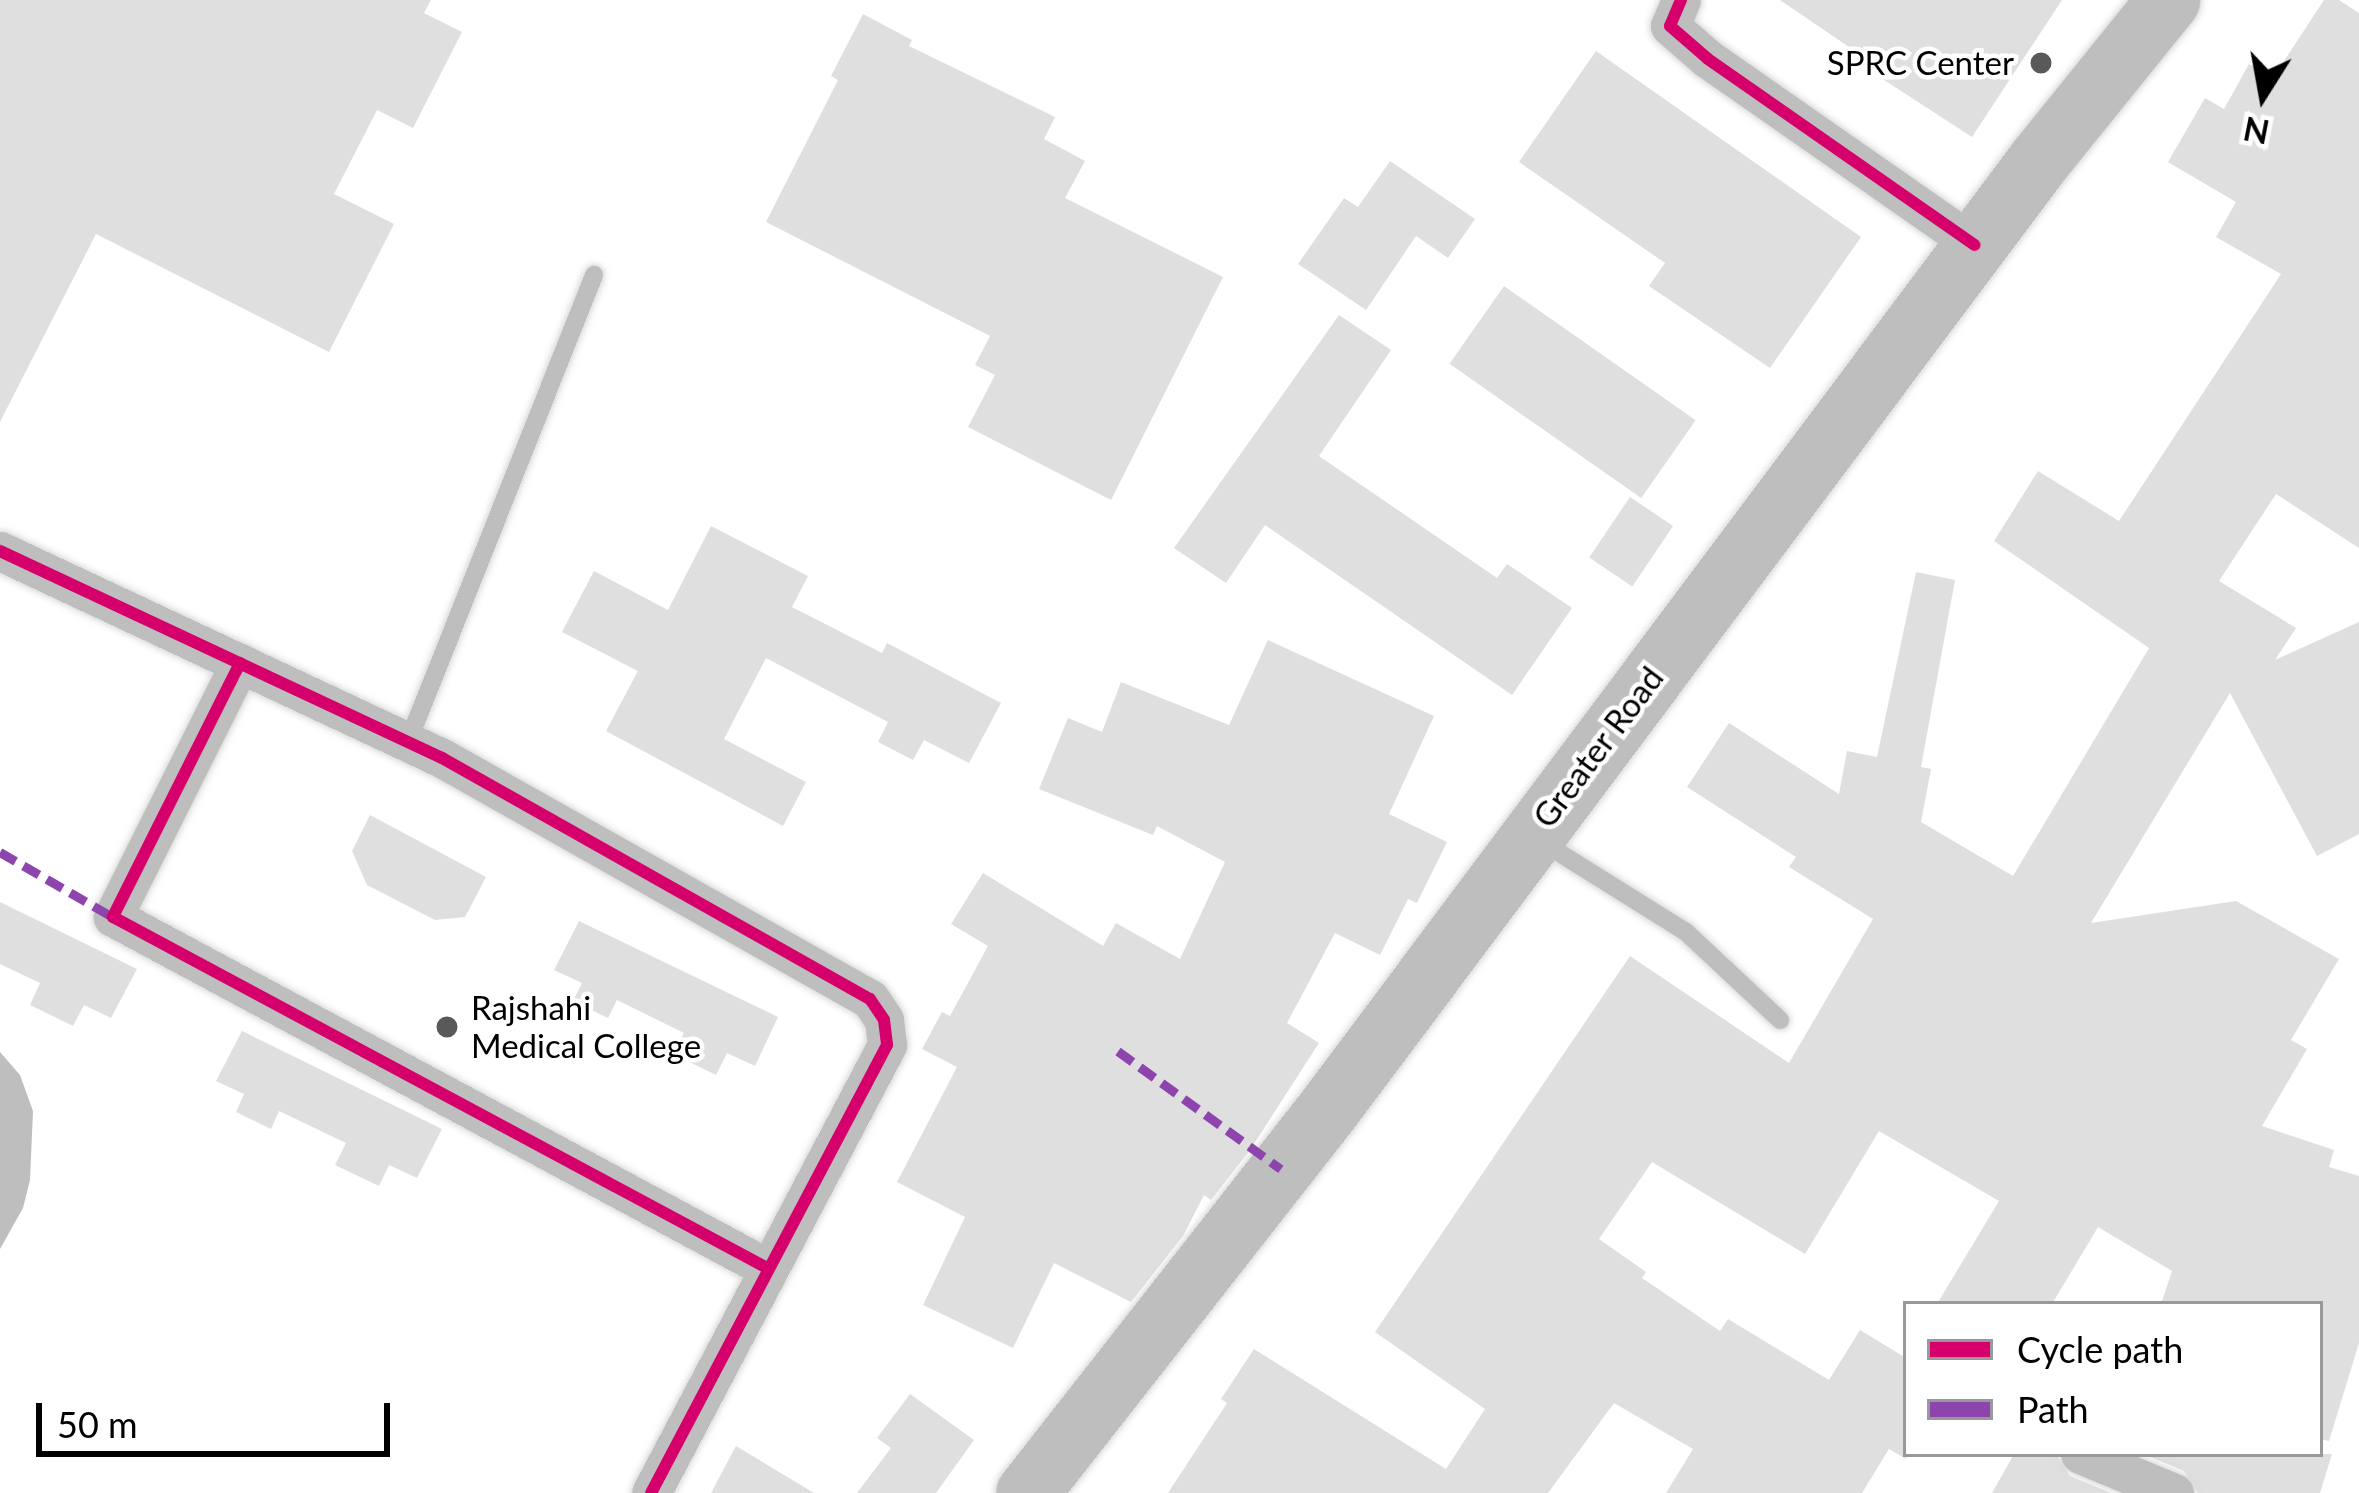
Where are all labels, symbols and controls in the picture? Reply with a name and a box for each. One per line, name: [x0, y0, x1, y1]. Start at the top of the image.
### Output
north arrow: [2203, 36, 2323, 156]
place label: SPRC Center: [1827, 43, 2014, 83]
marker: SPRC Center: [2025, 47, 2057, 79]
text: N: [2240, 109, 2272, 153]
street label: Greater Road: [1525, 659, 1671, 835]
place label: Rajshahi Medical College: [471, 988, 701, 1066]
marker: Rajshahi Medical College: [434, 1014, 460, 1040]
legend: [1903, 1301, 2323, 1457]
text: Cycle path: [2017, 1327, 2183, 1371]
scale bar: [42, 1379, 396, 1453]
text: Path: [2017, 1387, 2089, 1431]
text: 50 m: [57, 1402, 138, 1446]

